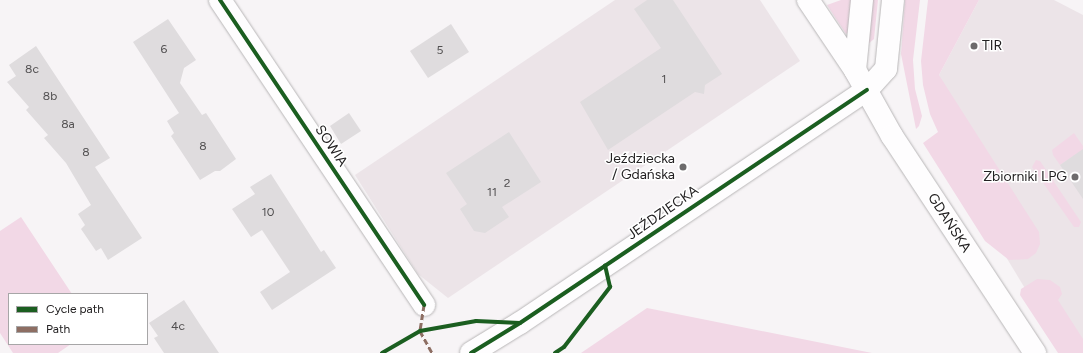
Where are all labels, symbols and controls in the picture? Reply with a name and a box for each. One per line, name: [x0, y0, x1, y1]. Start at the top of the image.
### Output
place label: TIR: [982, 38, 1002, 54]
marker: TIR: [969, 41, 979, 51]
house number: 6: [161, 43, 167, 57]
house number: 5: [437, 44, 443, 58]
house number: 8c: [25, 63, 39, 77]
house number: 1: [662, 73, 666, 87]
house number: 8b: [43, 90, 57, 104]
house number: 8a: [61, 118, 75, 132]
street label: SOWIA: [311, 122, 351, 170]
house number: 8: [199, 140, 207, 154]
house number: 8: [82, 146, 90, 160]
place label: Jeździecka / Gdańska: [606, 151, 675, 184]
marker: Jeździecka / Gdańska: [678, 162, 688, 172]
place label: Zbiorniki LPG: [983, 169, 1067, 185]
marker: Zbiorniki LPG: [1070, 172, 1080, 182]
house number: 2: [504, 177, 510, 191]
street label: JEŹDZIECKA: [624, 182, 702, 244]
house number: 11: [487, 186, 497, 200]
street label: GDAŃSKA: [924, 190, 974, 256]
house number: 10: [262, 206, 274, 220]
legend: [8, 293, 148, 345]
text: Cycle path: [46, 302, 104, 316]
house number: 4c: [171, 320, 185, 334]
text: Path: [46, 322, 70, 336]

